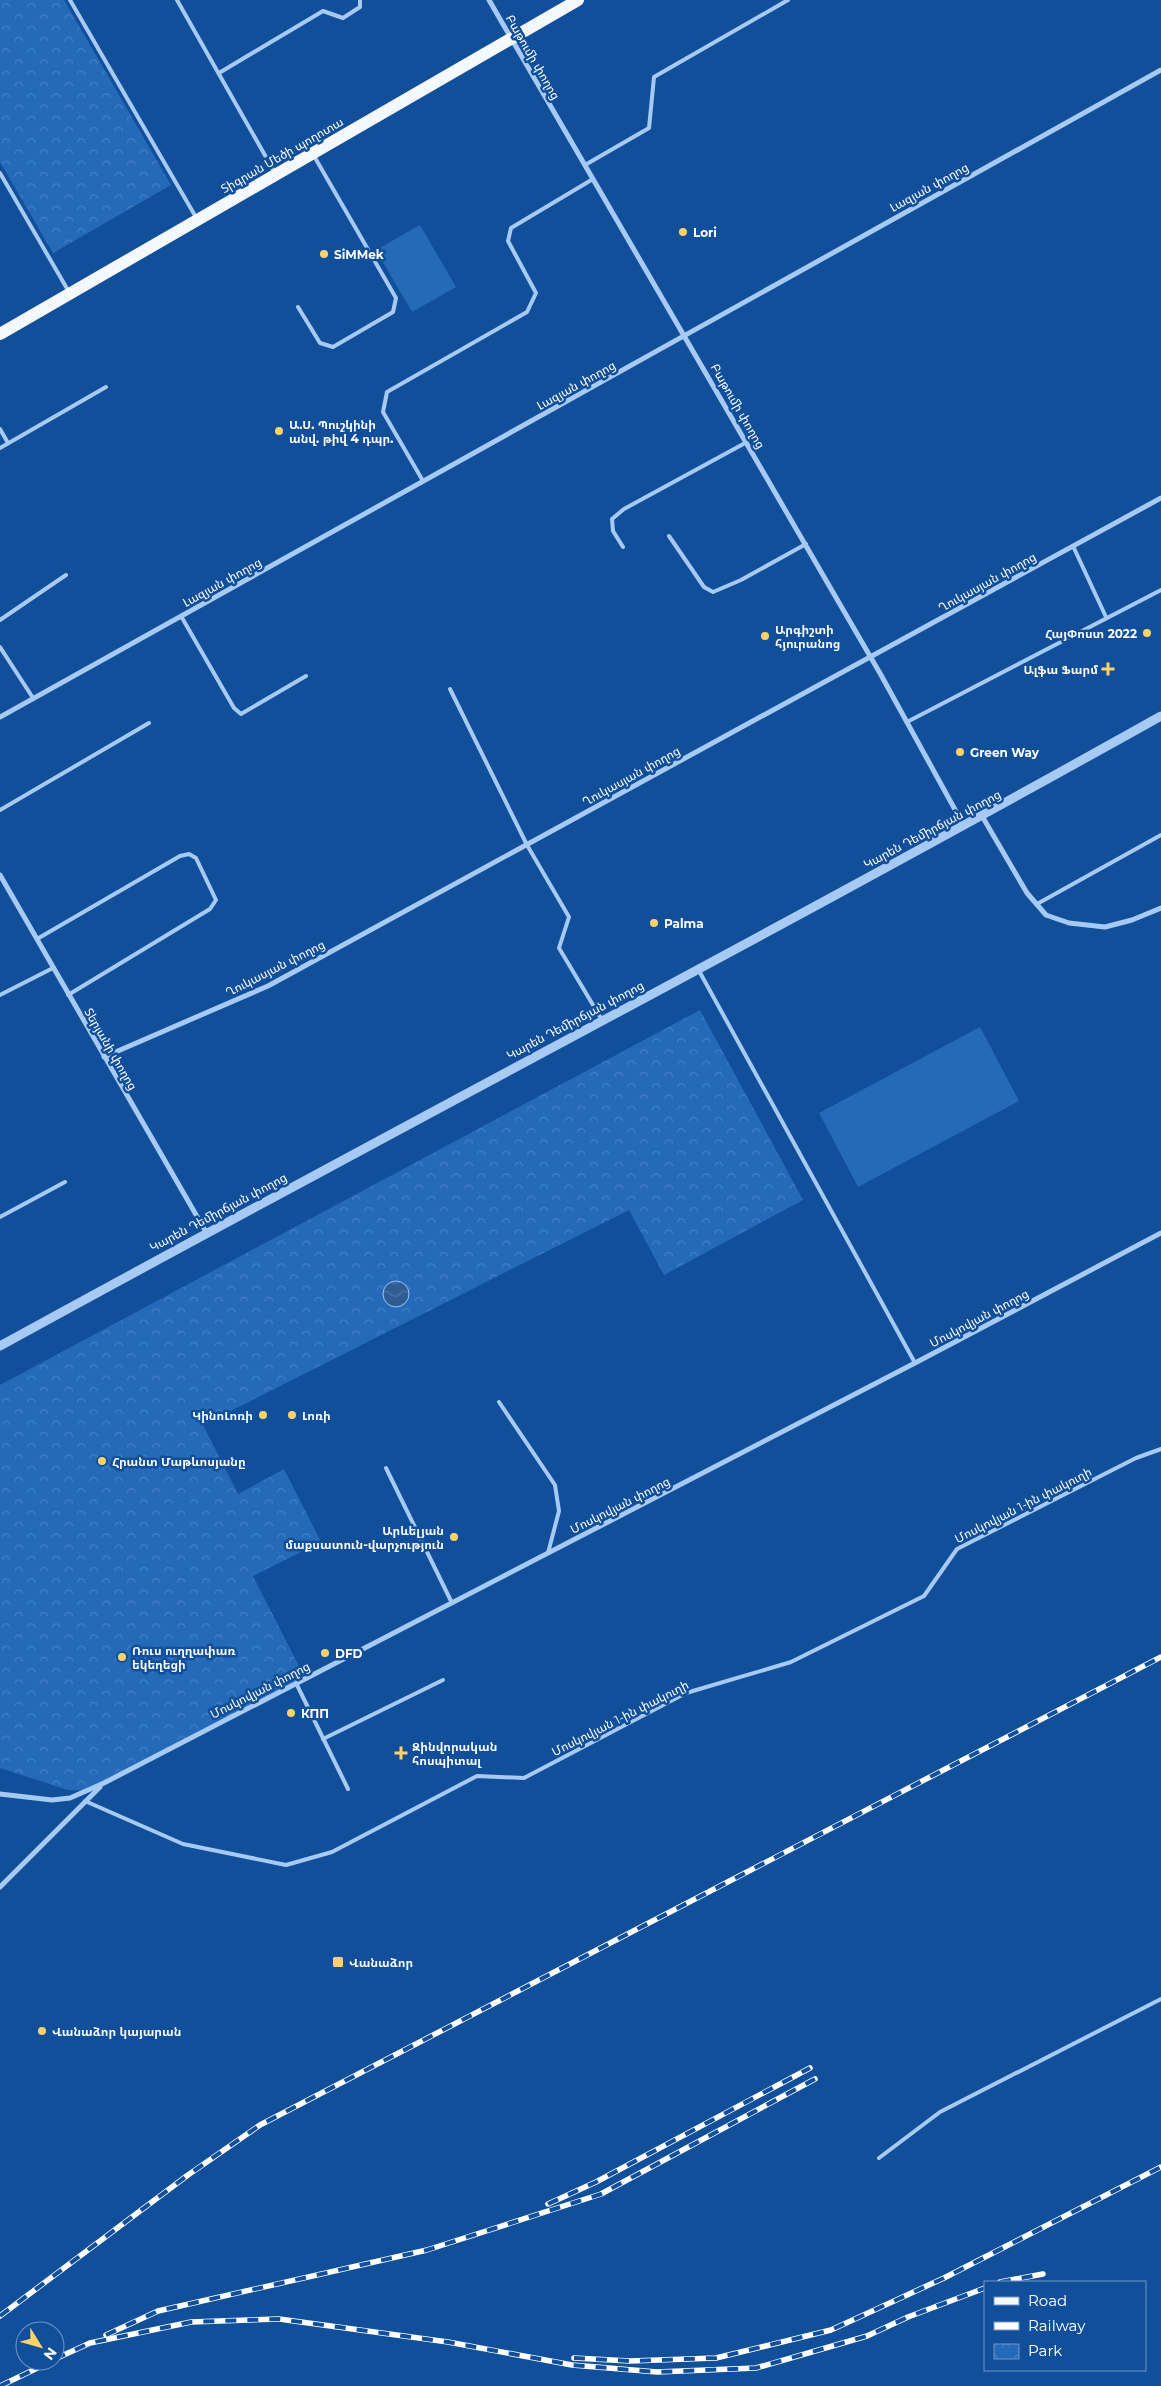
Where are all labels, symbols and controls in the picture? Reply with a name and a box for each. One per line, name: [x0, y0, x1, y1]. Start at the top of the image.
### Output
street label: Բաթումի փողոց: [503, 12, 563, 102]
street label: Տիգրան Մեծի պողոտա: [218, 114, 346, 196]
street label: Լազյան փողոց: [887, 159, 971, 215]
place label: Lori: [693, 225, 717, 240]
marker: Lori: [677, 226, 689, 238]
place label: SiMMek: [334, 247, 384, 262]
marker: SiMMek: [318, 248, 330, 260]
street label: Լազյան փողոց: [534, 357, 618, 413]
street label: Բաթումի փողոց: [708, 361, 768, 451]
place label: Ա.Ս. Պուշկինի անվ. թիվ 4 դպր.: [289, 417, 393, 446]
marker: Ա.Ս. Պուշկինի անվ. թիվ 4 դպր.: [273, 425, 285, 437]
street label: Ղուկասյան փողոց: [935, 549, 1039, 615]
street label: Լազյան փողոց: [180, 554, 264, 610]
place label: Արգիշտի հյուրանոց: [775, 622, 840, 651]
place label: ՀայՓոստ 2022: [1045, 626, 1137, 641]
marker: ՀայՓոստ 2022: [1141, 627, 1153, 639]
marker: Արգիշտի հյուրանոց: [759, 630, 771, 642]
place label: Ալֆա Ֆարմ: [1023, 662, 1098, 677]
marker: Ալֆա Ֆարմ: [1102, 663, 1114, 675]
street label: Ղուկասյան փողոց: [579, 743, 683, 809]
place label: Green Way: [970, 745, 1040, 760]
marker: Green Way: [954, 746, 966, 758]
street label: Կարեն Դեմիրճյան փողոց: [861, 786, 1003, 872]
place label: Palma: [664, 916, 704, 931]
marker: Palma: [648, 917, 660, 929]
street label: Ղուկասյան փողոց: [223, 936, 327, 1000]
street label: Կարեն Դեմիրճյան փողոց: [504, 977, 646, 1063]
street label: Տերյանի փողոց: [81, 1005, 141, 1093]
street label: Կարեն Դեմիրճյան փողոց: [147, 1169, 289, 1255]
street label: Մոսկովյան փողոց: [927, 1286, 1031, 1350]
place label: ԿինոԼոռի: [192, 1408, 253, 1423]
place label: Լոռի: [302, 1408, 331, 1423]
marker: ԿինոԼոռի: [257, 1409, 269, 1421]
marker: Լոռի: [286, 1409, 298, 1421]
place label: Հրանտ Մաթևոսյանը: [112, 1454, 246, 1469]
marker: Հրանտ Մաթևոսյանը: [96, 1455, 108, 1467]
street label: Մոսկովյան 1-ին փակուղի: [952, 1464, 1094, 1546]
street label: Մոսկովյան փողոց: [568, 1473, 672, 1537]
place label: Արևելյան մաքսատուն-վարչություն: [285, 1523, 444, 1552]
marker: Արևելյան մաքսատուն-վարչություն: [448, 1531, 460, 1543]
place label: Ռուս ուղղափառ եկեղեցի: [132, 1643, 236, 1672]
place label: DFD: [335, 1646, 363, 1661]
marker: DFD: [319, 1647, 331, 1659]
marker: Ռուս ուղղափառ եկեղեցի: [116, 1651, 128, 1663]
street label: Մոսկովյան փողոց: [208, 1658, 312, 1722]
street label: Մոսկովյան 1-ին փակուղի: [549, 1677, 691, 1759]
place label: КПП: [301, 1706, 329, 1721]
marker: КПП: [285, 1707, 297, 1719]
place label: Զինվորական հոսպիտալ: [412, 1739, 497, 1768]
marker: Զինվորական հոսպիտալ: [394, 1746, 408, 1760]
marker: Վանաձոր: [331, 1955, 345, 1969]
place label: Վանաձոր: [349, 1955, 413, 1970]
place label: Վանաձոր կայարան: [52, 2024, 181, 2039]
marker: Վանաձոր կայարան: [36, 2025, 48, 2037]
legend: [984, 2281, 1146, 2371]
text: Road: [1028, 2291, 1067, 2310]
text: Railway: [1028, 2316, 1086, 2335]
north arrow: [15, 2321, 65, 2371]
text: Park: [1028, 2341, 1062, 2360]
text: N: [40, 2344, 61, 2364]

